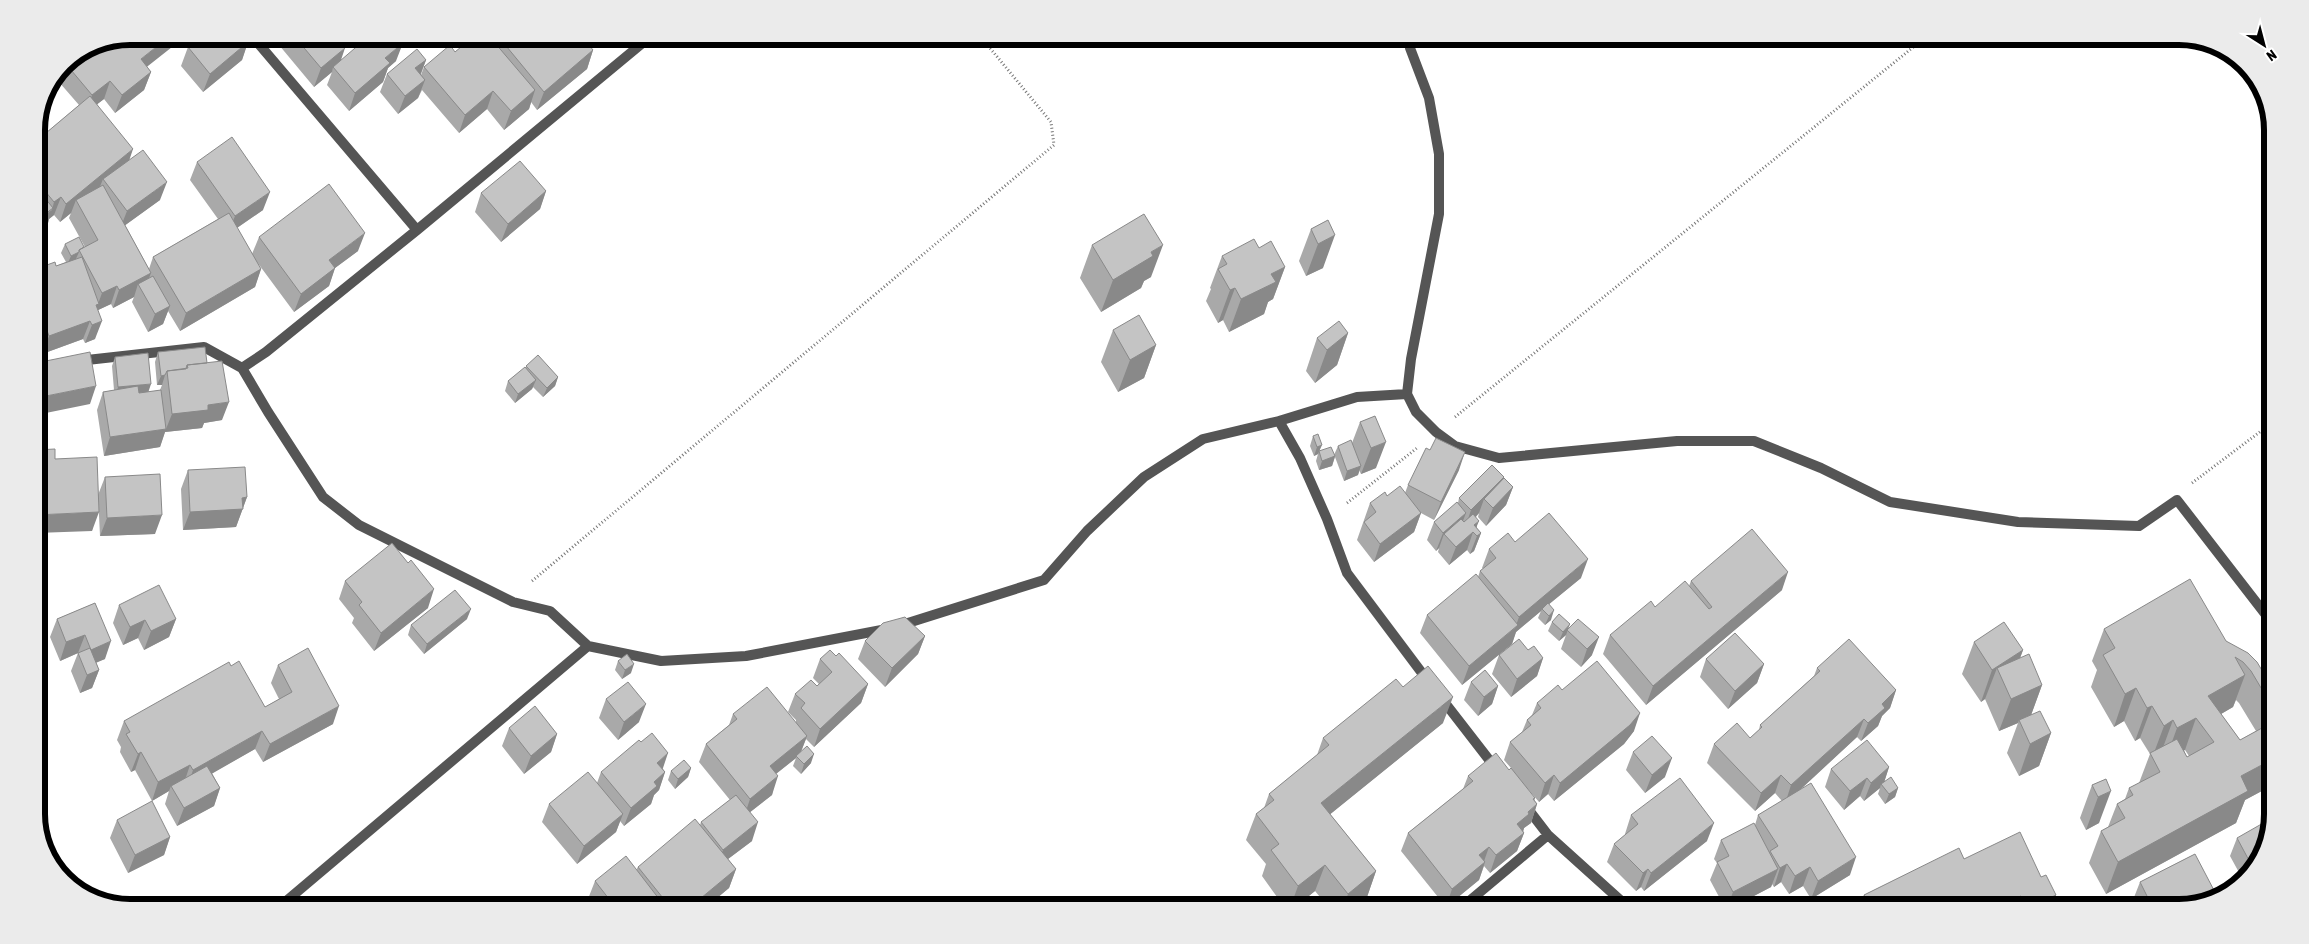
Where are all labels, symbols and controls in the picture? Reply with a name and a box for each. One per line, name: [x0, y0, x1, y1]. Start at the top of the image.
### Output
north arrow: [2239, 20, 2289, 70]
text: N: [2264, 47, 2280, 64]

